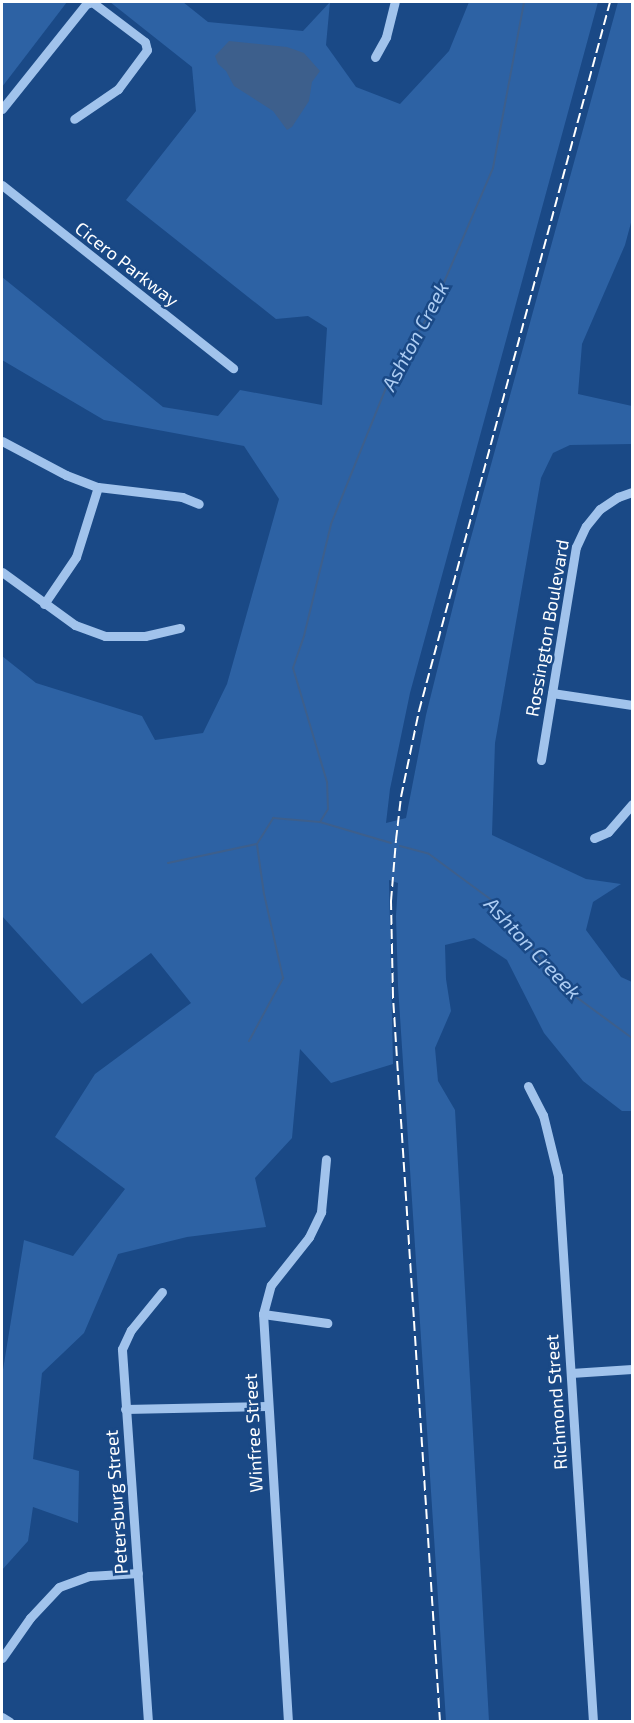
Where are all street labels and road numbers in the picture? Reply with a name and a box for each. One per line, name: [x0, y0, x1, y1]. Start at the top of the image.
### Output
street label: Cicero Parkway: [71, 217, 183, 311]
street label: Rossington Boulevard: [521, 538, 573, 718]
street label: Richmond Street: [540, 1334, 572, 1470]
street label: Winfree Street: [239, 1373, 267, 1493]
street label: Petersburg Street: [100, 1429, 132, 1575]

